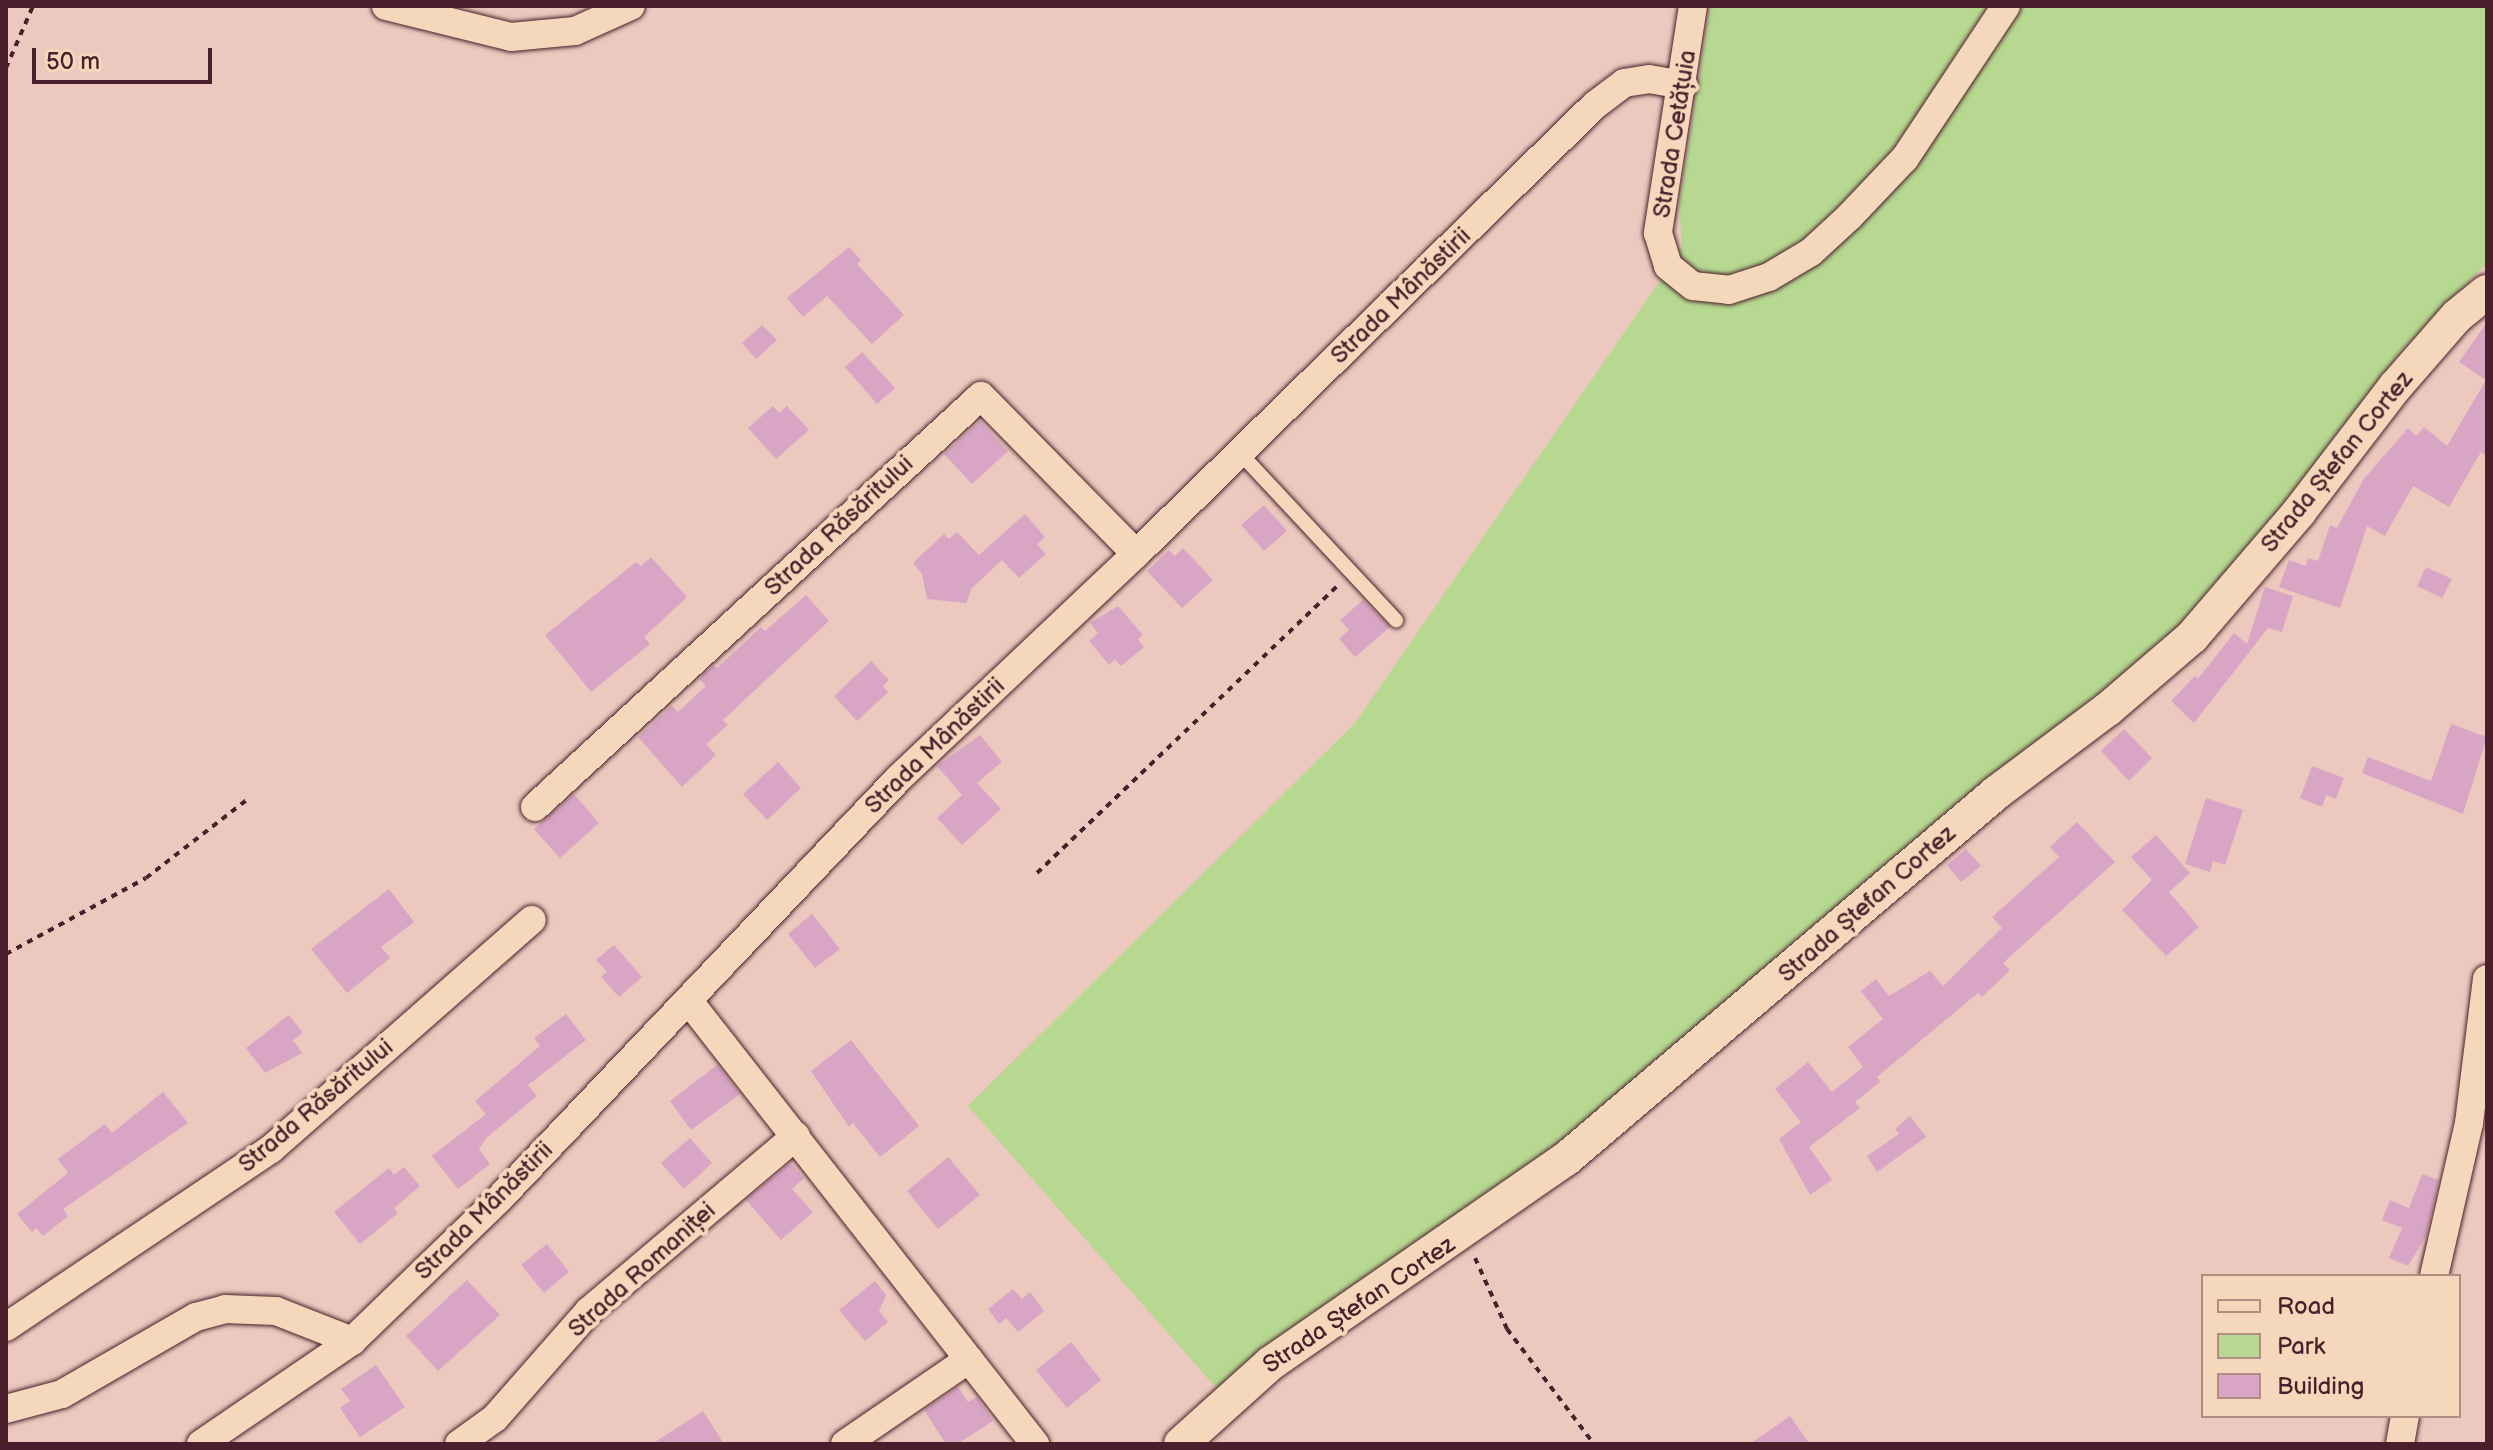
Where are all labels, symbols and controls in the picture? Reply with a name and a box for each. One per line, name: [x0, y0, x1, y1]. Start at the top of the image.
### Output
scale bar: [36, 32, 216, 82]
text: 50 m: [46, 47, 100, 76]
street label: Strada Cetățuia: [1648, 48, 1702, 220]
street label: Strada Mânăstirii: [1325, 222, 1477, 370]
street label: Strada Ștefan Cortez: [2255, 366, 2419, 558]
street label: Strada Răsăritului: [759, 450, 919, 602]
street label: Strada Mânăstirii: [859, 672, 1011, 820]
street label: Strada Ștefan Cortez: [1773, 819, 1961, 989]
street label: Strada Răsăritului: [233, 1033, 399, 1179]
street label: Strada Mânăstirii: [409, 1136, 559, 1286]
street label: Strada Romaniței: [562, 1196, 722, 1344]
street label: Strada Ștefan Cortez: [1258, 1230, 1460, 1380]
legend: [2201, 1274, 2461, 1418]
text: Road: [2277, 1292, 2335, 1321]
text: Park: [2277, 1332, 2325, 1361]
text: Building: [2277, 1372, 2364, 1401]

